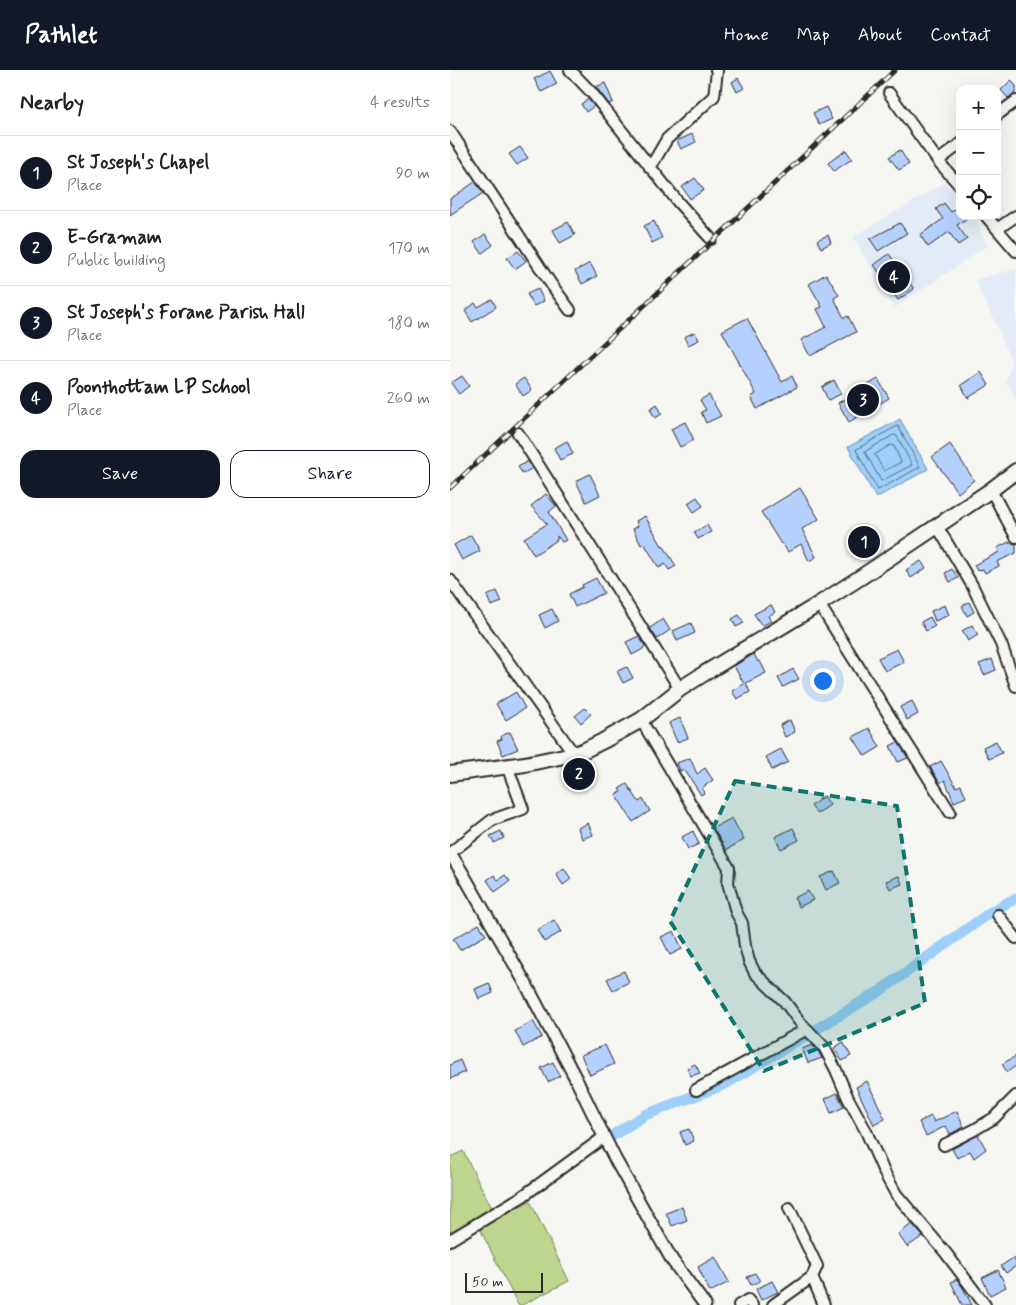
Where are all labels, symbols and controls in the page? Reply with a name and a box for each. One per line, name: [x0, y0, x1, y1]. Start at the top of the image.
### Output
text: Pathlet: [25, 20, 97, 51]
text: Home: [724, 23, 769, 47]
text: Map: [797, 23, 830, 47]
text: About: [858, 23, 902, 47]
text: Contact: [930, 23, 991, 47]
map controls: [956, 85, 1001, 220]
button: +: [956, 85, 1001, 130]
text: Nearby: [20, 89, 84, 117]
text: 4 results: [370, 92, 430, 113]
button: −: [956, 130, 1001, 175]
text: St Joseph's Chapel: [67, 150, 209, 175]
text: 1: [32, 163, 40, 184]
text: 90 m: [396, 163, 430, 184]
text: Place: [67, 175, 102, 196]
button: locate: [956, 175, 1001, 220]
text: E-Gramam: [67, 225, 162, 250]
text: 2: [32, 238, 40, 259]
text: 170 m: [388, 238, 430, 259]
text: Public building: [67, 250, 166, 271]
pin: 4: [878, 258, 910, 296]
text: St Joseph's Forane Parish Hall: [67, 300, 304, 325]
text: 3: [32, 313, 40, 334]
text: 180 m: [387, 313, 430, 334]
text: Place: [67, 325, 102, 346]
text: Poonthottam LP School: [67, 375, 251, 400]
pin: 3: [847, 381, 879, 419]
text: 4: [31, 388, 41, 409]
text: 260 m: [387, 388, 430, 409]
text: Place: [67, 400, 102, 421]
button: Save: [20, 450, 220, 498]
button: Share: [230, 450, 430, 498]
pin: 1: [848, 523, 880, 561]
your location: [810, 668, 836, 694]
pin: 2: [563, 755, 595, 793]
scale bar: [465, 1270, 542, 1293]
text: 50 m: [472, 1273, 503, 1291]

